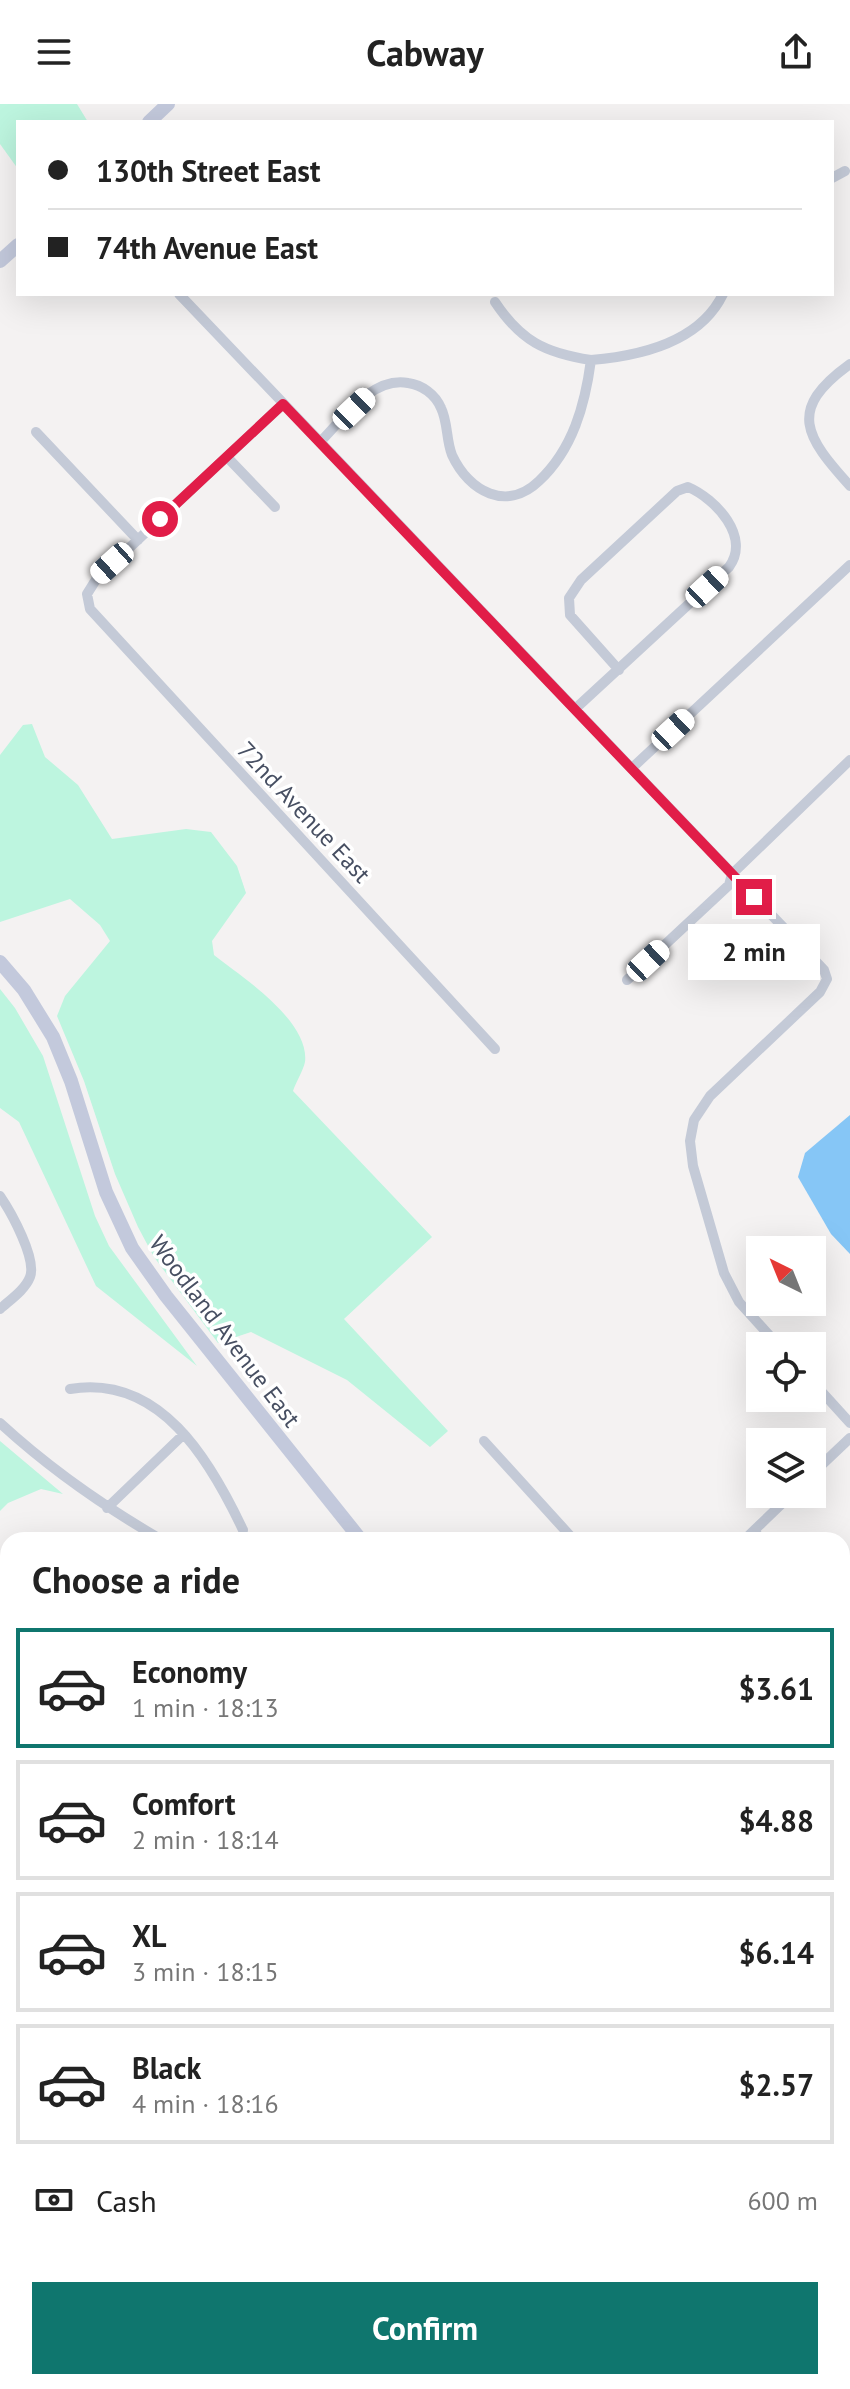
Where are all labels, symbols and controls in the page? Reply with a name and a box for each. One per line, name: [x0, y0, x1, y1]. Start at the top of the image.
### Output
text: Cabway: [366, 29, 484, 76]
icon: menu: [32, 30, 76, 74]
icon: share: [774, 30, 818, 74]
text: 130th Street East: [96, 151, 320, 190]
text: 74th Avenue East: [96, 228, 318, 267]
car: [328, 384, 380, 434]
route start: [142, 501, 178, 537]
car: [86, 538, 138, 588]
car: [681, 562, 733, 612]
car: [647, 705, 699, 755]
street label: 72nd Avenue East: [231, 735, 377, 889]
route end: [736, 879, 772, 915]
callout: 2 min: [688, 925, 820, 981]
text: 2 min: [722, 935, 786, 968]
car: [622, 936, 674, 986]
street label: Woodland Avenue East: [143, 1229, 307, 1433]
north arrow: [746, 1236, 826, 1316]
map controls: [746, 1236, 826, 1508]
button: locate: [746, 1332, 826, 1412]
button: layers: [746, 1428, 826, 1508]
text: Choose a ride: [32, 1556, 240, 1603]
icon: car: [36, 1652, 108, 1724]
text: Economy: [132, 1652, 247, 1691]
text: $3.61: [739, 1669, 814, 1708]
text: 1 min · 18:13: [132, 1691, 279, 1724]
icon: car: [36, 1784, 108, 1856]
text: Comfort: [132, 1784, 235, 1823]
text: $4.88: [739, 1801, 814, 1840]
text: 2 min · 18:14: [132, 1823, 279, 1856]
icon: car: [36, 1916, 108, 1988]
text: XL: [132, 1916, 166, 1955]
text: $6.14: [739, 1933, 814, 1972]
text: 3 min · 18:15: [132, 1955, 279, 1988]
icon: car: [36, 2048, 108, 2120]
text: Black: [132, 2048, 201, 2087]
text: $2.57: [739, 2065, 814, 2104]
text: 4 min · 18:16: [132, 2087, 279, 2120]
icon: cash: [32, 2178, 76, 2222]
text: Cash: [96, 2181, 157, 2220]
text: 600 m: [747, 2184, 818, 2217]
button: Confirm: [32, 2282, 818, 2374]

